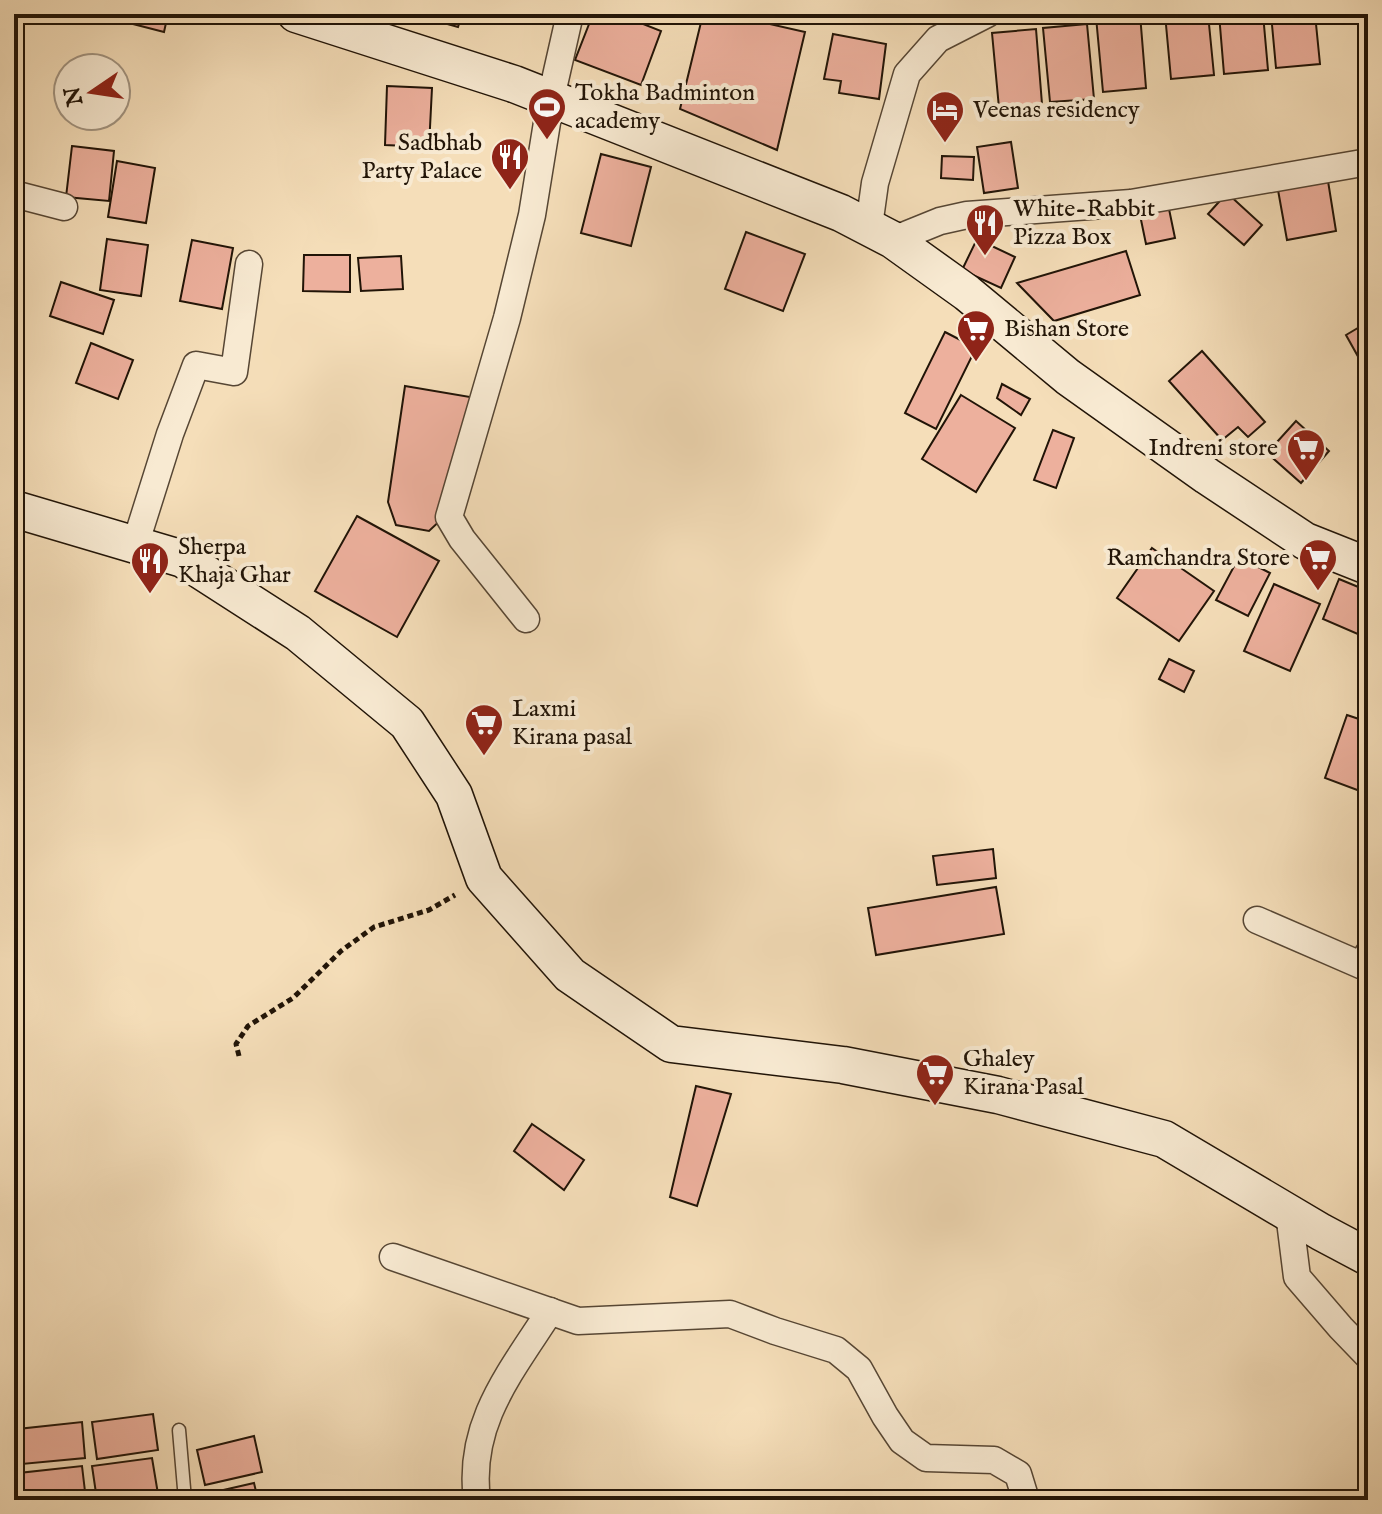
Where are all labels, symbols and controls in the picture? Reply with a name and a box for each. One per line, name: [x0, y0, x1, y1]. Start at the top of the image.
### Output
north arrow: [52, 52, 132, 132]
place label: Tokha Badminton academy: [575, 78, 755, 137]
text: N: [59, 84, 90, 109]
sports icon: Tokha Badminton academy: [526, 86, 568, 141]
hotel icon: Veenas residency: [924, 89, 966, 144]
place label: Veenas residency: [972, 95, 1140, 126]
place label: Sadbhab Party Palace: [361, 128, 482, 187]
restaurant icon: Sadbhab Party Palace: [489, 136, 531, 191]
place label: White-Rabbit Pizza Box: [1013, 194, 1155, 253]
restaurant icon: White-Rabbit Pizza Box: [964, 202, 1006, 257]
supermarket icon: Bishan Store: [955, 308, 997, 363]
place label: Bishan Store: [1004, 314, 1129, 345]
supermarket icon: Indreni store: [1285, 427, 1327, 482]
place label: Indreni store: [1149, 433, 1278, 464]
place label: Sherpa Khaja Ghar: [178, 532, 291, 591]
supermarket icon: Ramchandra Store: [1297, 537, 1339, 592]
restaurant icon: Sherpa Khaja Ghar: [129, 540, 171, 595]
place label: Ramchandra Store: [1106, 543, 1290, 574]
place label: Laxmi Kirana pasal: [512, 694, 633, 753]
supermarket icon: Laxmi Kirana pasal: [463, 702, 505, 757]
place label: Ghaley Kirana Pasal: [963, 1044, 1084, 1103]
supermarket icon: Ghaley Kirana Pasal: [914, 1052, 956, 1107]

